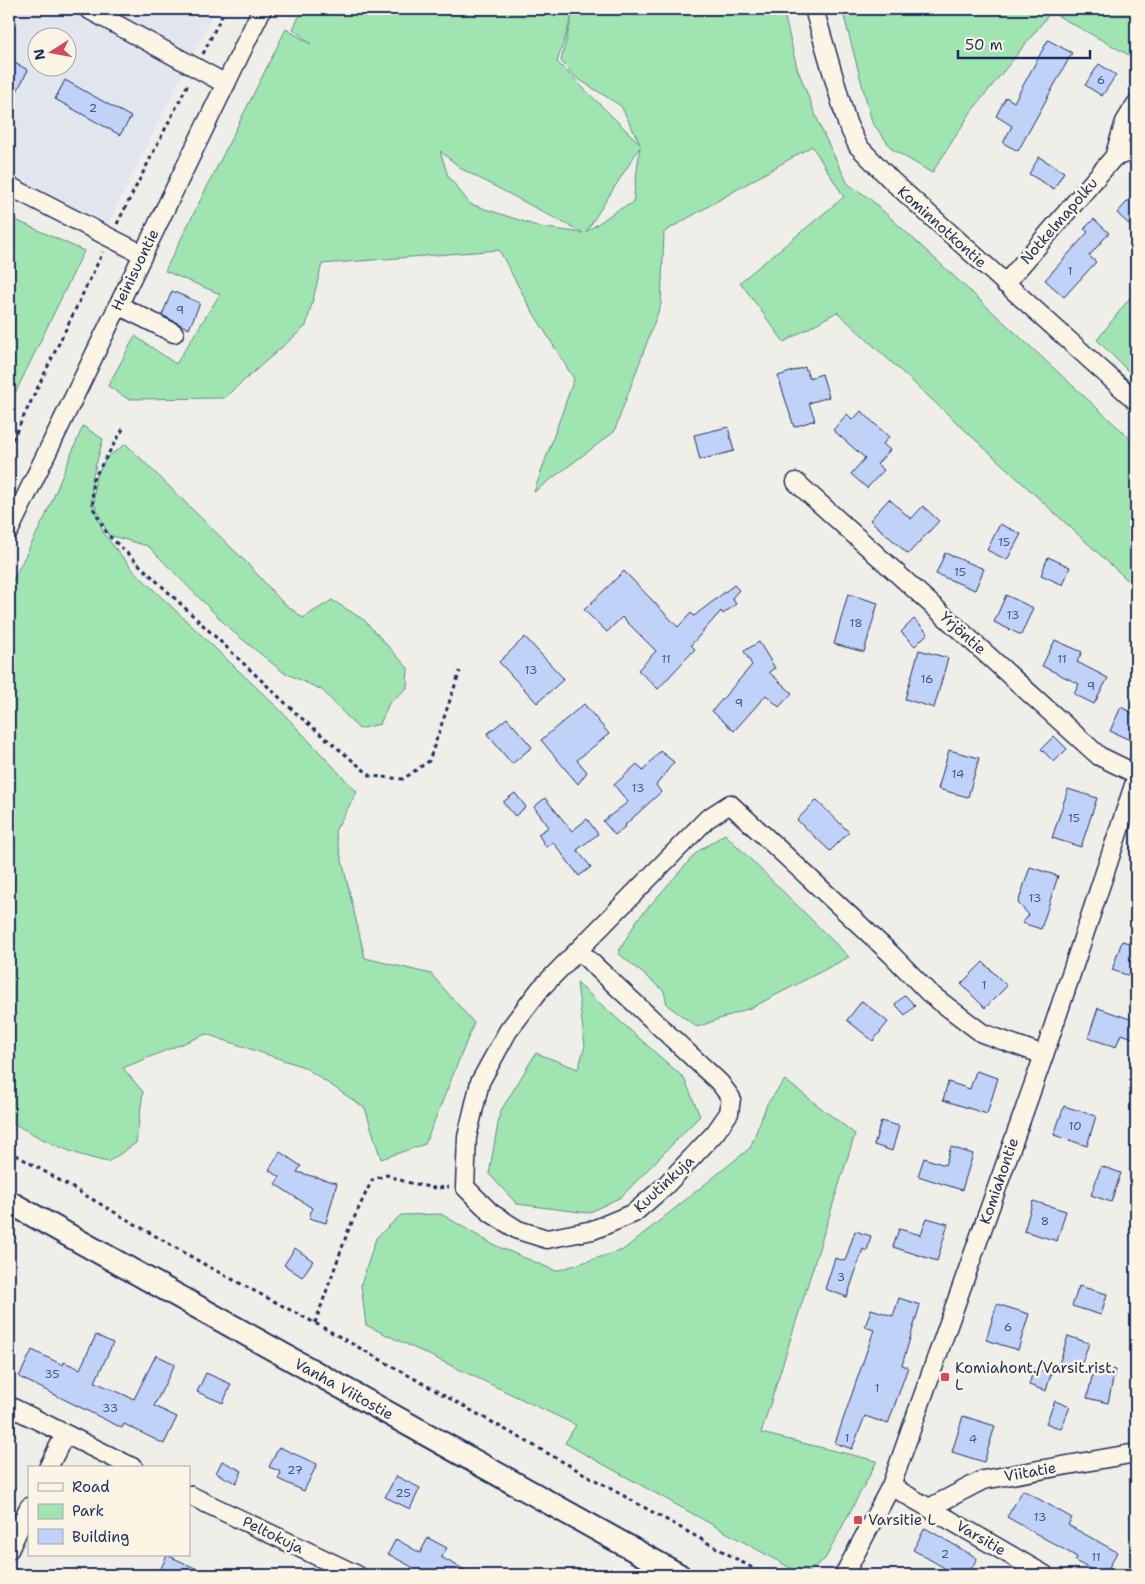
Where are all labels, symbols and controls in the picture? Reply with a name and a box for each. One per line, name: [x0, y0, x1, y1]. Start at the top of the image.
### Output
north arrow: [28, 28, 78, 78]
scale bar: [958, 28, 1090, 60]
text: 50 m: [965, 35, 1003, 55]
text: N: [29, 47, 49, 62]
house number: 6: [1097, 72, 1105, 88]
house number: 2: [89, 100, 97, 116]
street label: Notkelmapolku: [1016, 173, 1102, 269]
street label: Kominnotkontie: [893, 182, 991, 272]
street label: Heinisuontie: [107, 226, 163, 314]
house number: 1: [1067, 263, 1073, 279]
house number: 9: [176, 302, 184, 318]
house number: 15: [998, 534, 1010, 550]
house number: 15: [954, 564, 966, 580]
street label: Yrjöntie: [936, 607, 990, 659]
house number: 13: [1007, 607, 1019, 623]
house number: 18: [849, 615, 863, 631]
house number: 11: [661, 651, 671, 667]
house number: 11: [1057, 651, 1067, 667]
house number: 13: [525, 662, 537, 678]
house number: 16: [920, 671, 934, 687]
house number: 9: [1087, 678, 1095, 694]
house number: 9: [735, 695, 743, 711]
house number: 14: [952, 766, 964, 782]
house number: 13: [632, 780, 644, 796]
house number: 15: [1068, 810, 1080, 826]
house number: 13: [1029, 890, 1041, 906]
house number: 1: [981, 977, 987, 993]
house number: 10: [1068, 1118, 1082, 1134]
street label: Komiahontie: [975, 1135, 1023, 1227]
street label: Kuutinkuja: [630, 1150, 699, 1217]
house number: 8: [1041, 1213, 1049, 1229]
house number: 3: [837, 1269, 845, 1285]
house number: 6: [1004, 1319, 1012, 1335]
street label: Vanha Viitostie: [291, 1354, 397, 1424]
place label: Komiahont./Varsit.rist. L: [955, 1358, 1115, 1395]
house number: 35: [44, 1366, 60, 1382]
marker: Komiahont./Varsit.rist. L: [939, 1371, 951, 1383]
house number: 1: [874, 1380, 880, 1396]
house number: 33: [102, 1400, 118, 1416]
house number: 1: [844, 1430, 850, 1446]
house number: 4: [969, 1431, 977, 1447]
street label: Viitatie: [1002, 1458, 1058, 1486]
house number: 27: [287, 1462, 303, 1478]
legend: [28, 1466, 190, 1556]
text: Road: [72, 1477, 110, 1497]
house number: 25: [395, 1485, 411, 1501]
text: Park: [72, 1501, 104, 1521]
house number: 13: [1034, 1509, 1046, 1525]
place label: Varsitie L: [868, 1510, 936, 1530]
street label: Peltokuja: [239, 1512, 308, 1559]
marker: Varsitie L: [852, 1514, 864, 1526]
street label: Varsitie: [952, 1516, 1010, 1560]
text: Building: [72, 1527, 129, 1547]
house number: 2: [941, 1546, 949, 1562]
house number: 11: [1091, 1549, 1101, 1565]

